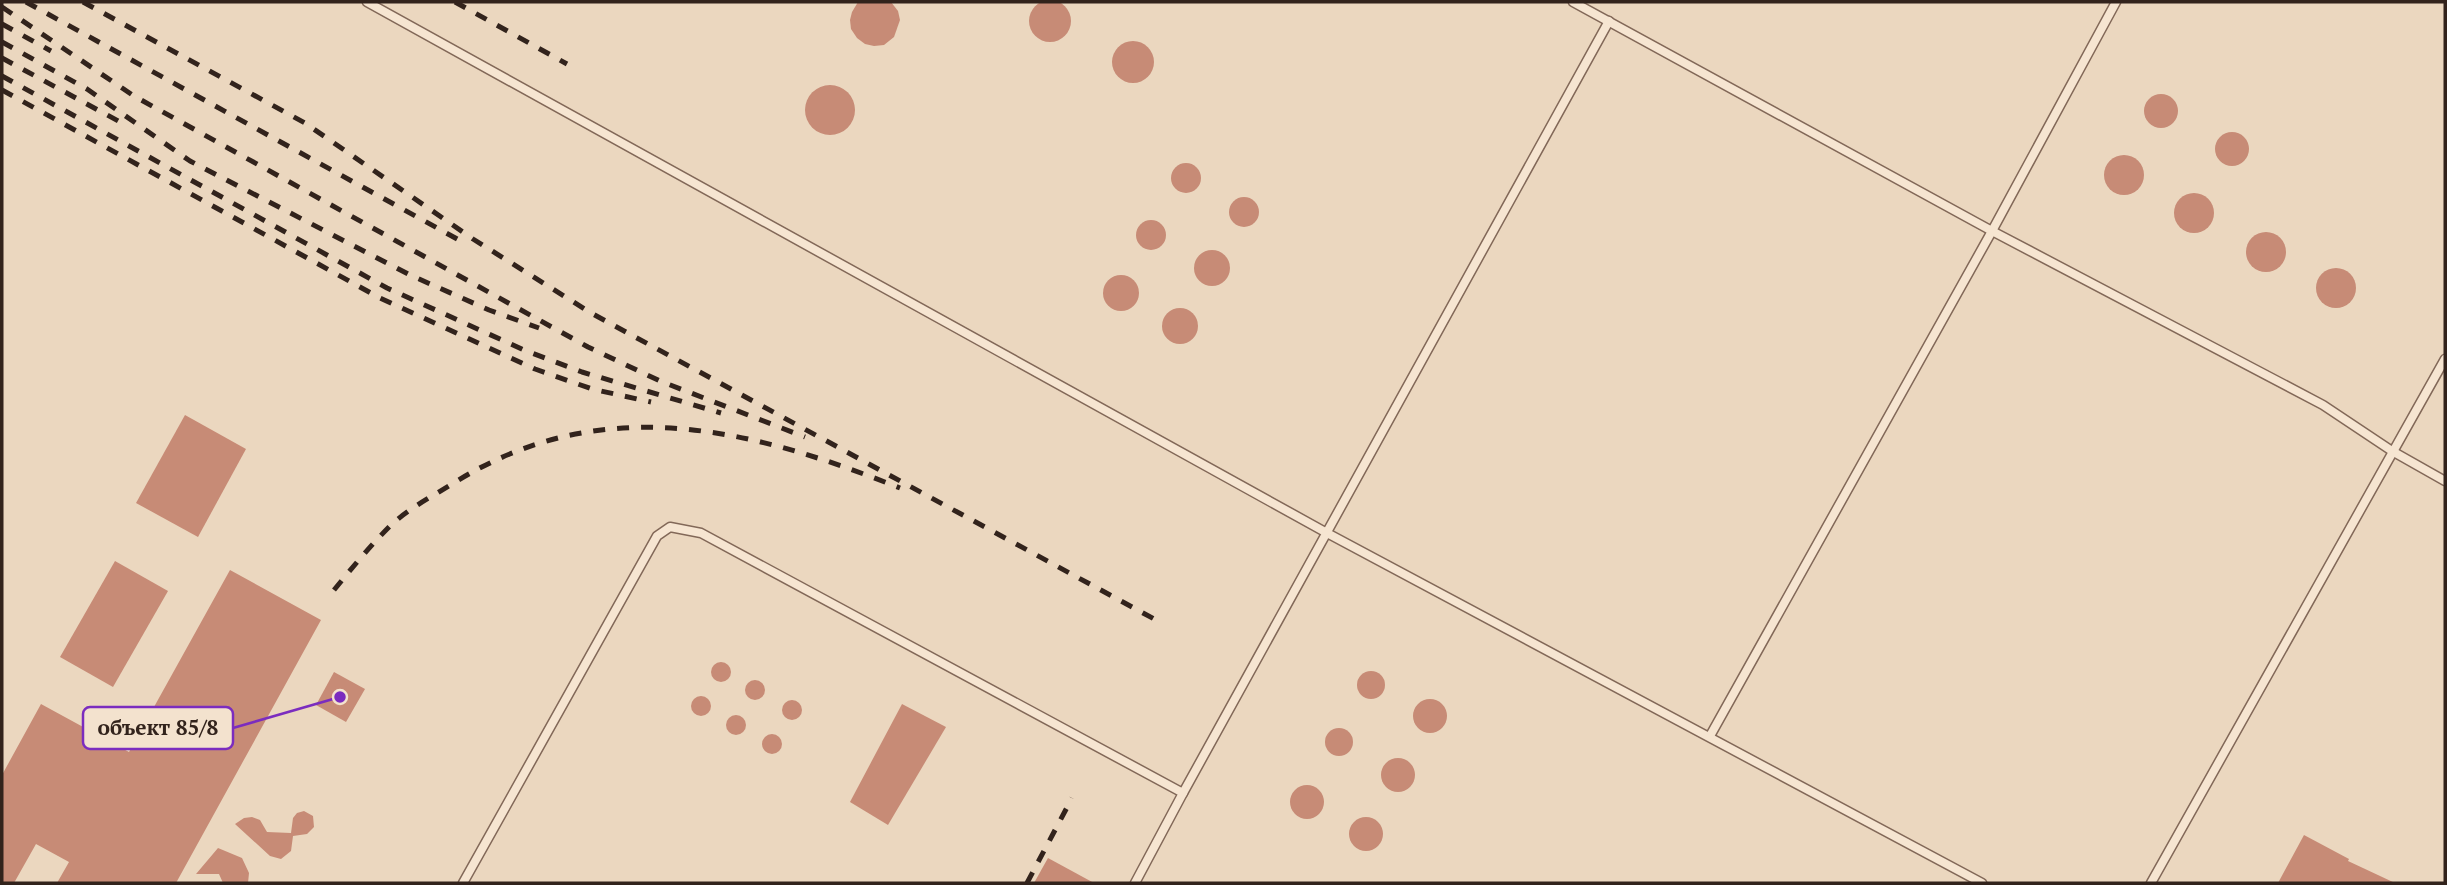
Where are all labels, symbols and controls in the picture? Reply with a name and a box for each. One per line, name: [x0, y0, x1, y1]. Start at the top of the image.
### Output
callout: объект 85/8: [83, 707, 233, 749]
text: объект 85/8: [97, 713, 219, 741]

